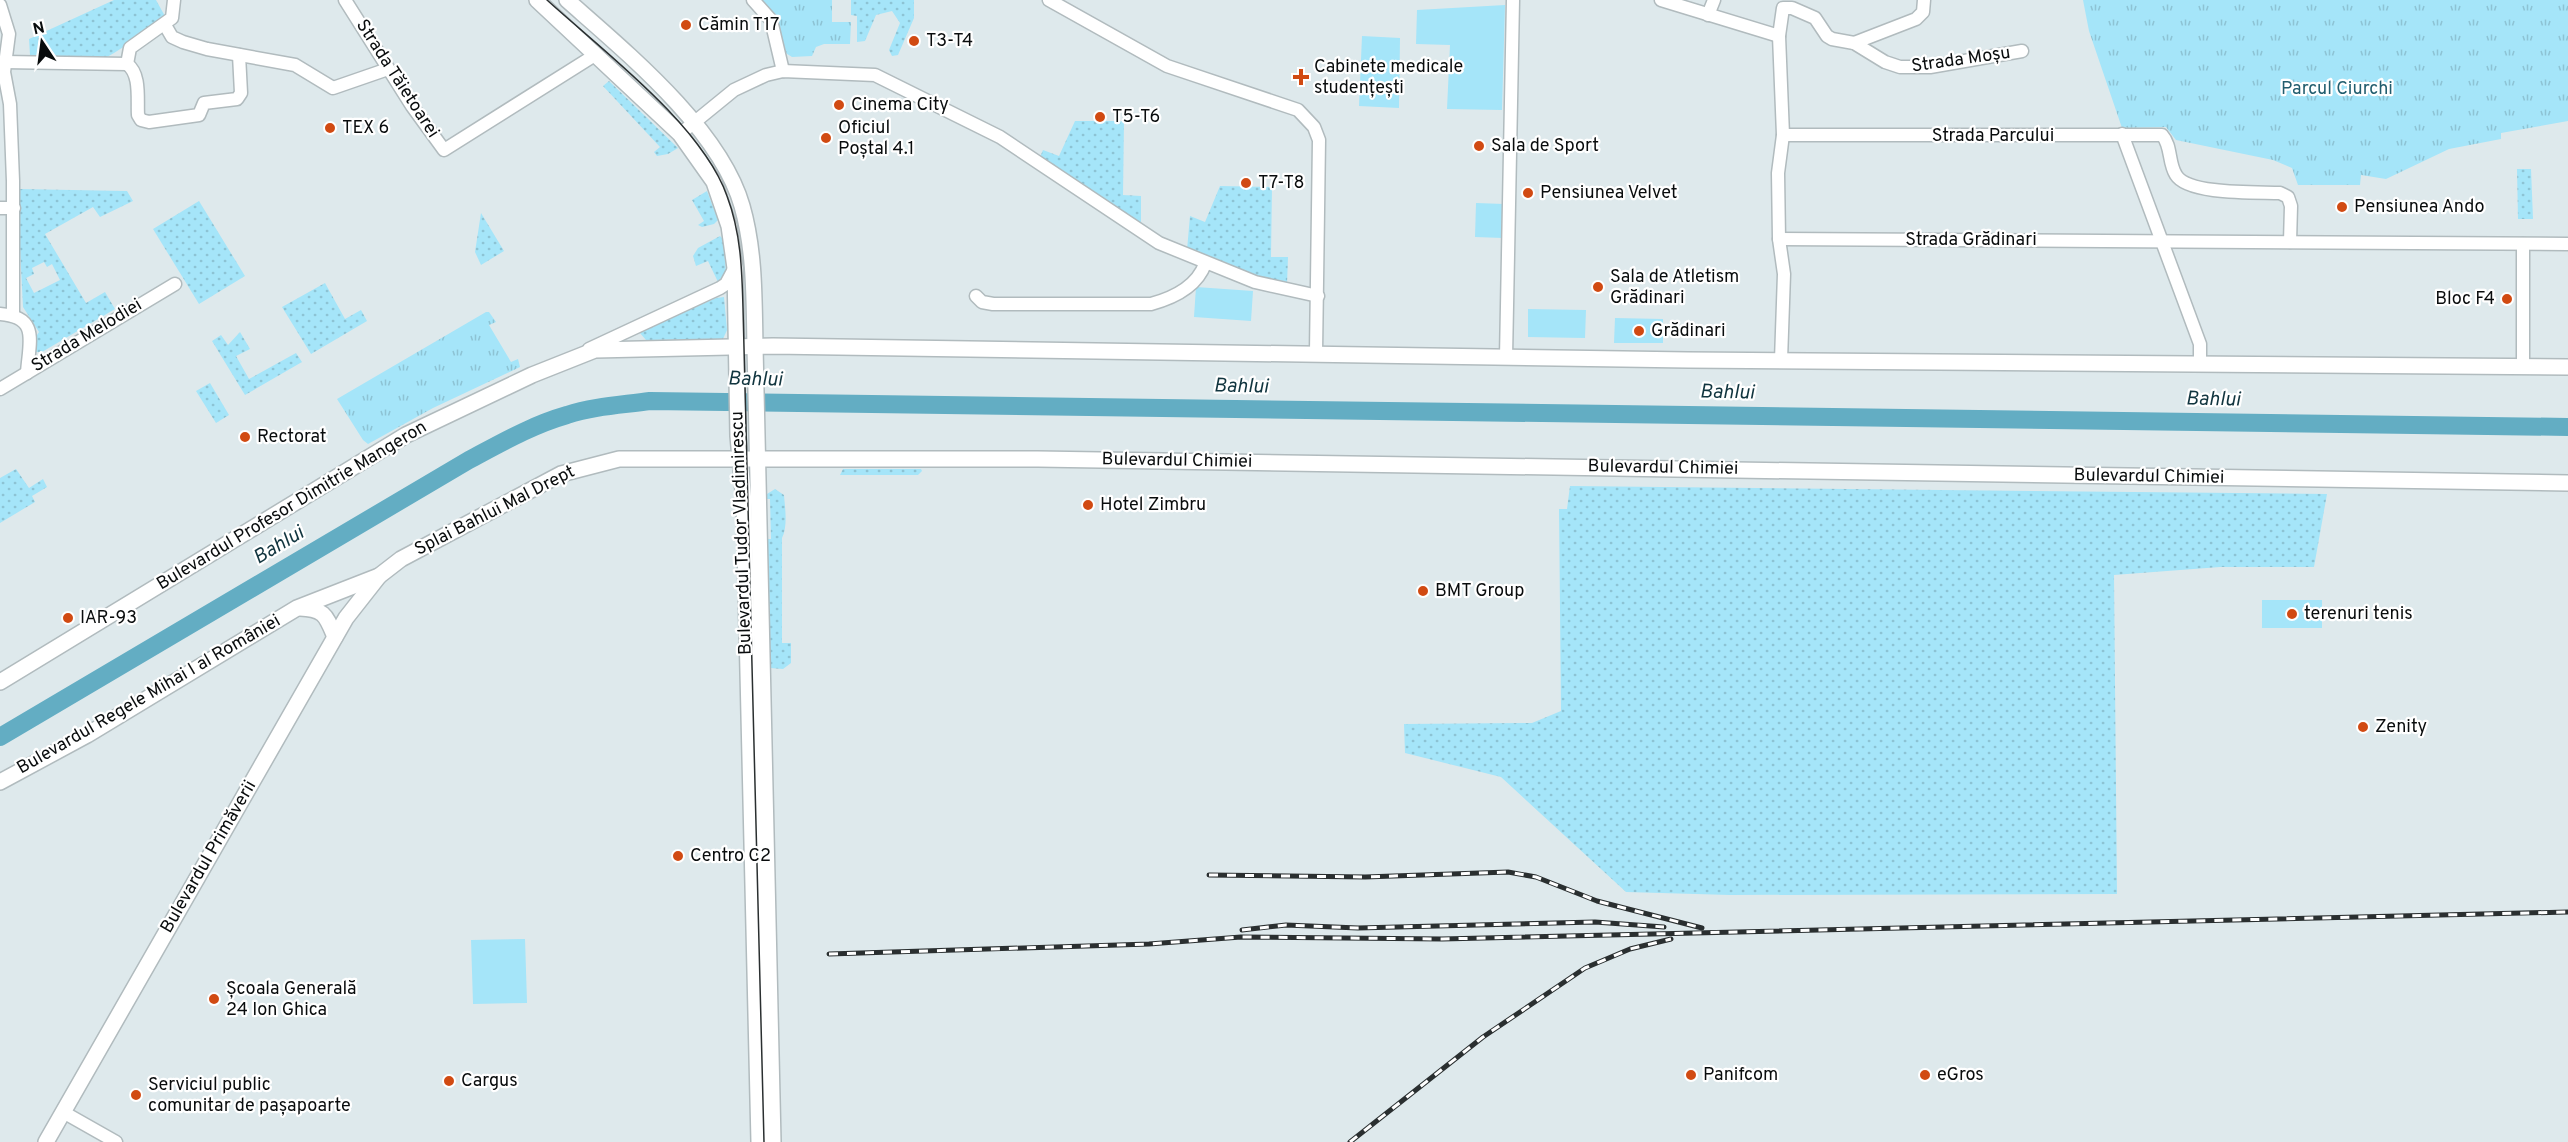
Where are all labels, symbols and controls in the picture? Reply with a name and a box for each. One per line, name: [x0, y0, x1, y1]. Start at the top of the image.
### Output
north arrow: [12, 12, 72, 72]
place label: Cămin T17: [698, 14, 779, 37]
street label: Strada Tăietoarei: [350, 15, 444, 143]
text: N: [31, 18, 47, 40]
marker: Cămin T17: [679, 18, 693, 32]
place label: T3-T4: [926, 30, 973, 53]
marker: T3-T4: [907, 34, 921, 48]
street label: Strada Moșu: [1910, 42, 2012, 78]
place label: Cabinete medicale studențești: [1314, 56, 1463, 100]
marker: Cabinete medicale studențești: [1292, 68, 1310, 86]
park label: Parcul Ciurchi: [2281, 78, 2393, 101]
place label: Cinema City: [851, 94, 949, 117]
marker: Cinema City: [832, 98, 846, 112]
place label: T5-T6: [1112, 106, 1160, 129]
marker: T5-T6: [1093, 110, 1107, 124]
place label: TEX 6: [342, 117, 389, 140]
place label: Oficiul Poștal 4.1: [838, 117, 914, 161]
marker: TEX 6: [323, 121, 337, 135]
street label: Strada Parcului: [1932, 125, 2054, 148]
marker: Oficiul Poștal 4.1: [819, 131, 833, 145]
place label: Sala de Sport: [1491, 135, 1599, 158]
marker: Sala de Sport: [1472, 139, 1486, 153]
place label: T7-T8: [1258, 172, 1305, 195]
marker: T7-T8: [1239, 176, 1253, 190]
place label: Pensiunea Velvet: [1540, 182, 1678, 205]
marker: Pensiunea Velvet: [1521, 186, 1535, 200]
place label: Pensiunea Ando: [2354, 196, 2484, 219]
marker: Pensiunea Ando: [2335, 200, 2349, 214]
street label: Strada Grădinari: [1905, 229, 2037, 252]
place label: Sala de Atletism Grădinari: [1610, 266, 1739, 310]
marker: Sala de Atletism Grădinari: [1591, 280, 1605, 294]
place label: Bloc F4: [2435, 288, 2495, 311]
marker: Bloc F4: [2500, 292, 2514, 306]
street label: Strada Melodiei: [27, 294, 147, 378]
place label: Grădinari: [1651, 320, 1726, 343]
marker: Grădinari: [1632, 324, 1646, 338]
water label: Bahlui: [727, 367, 784, 393]
water label: Bahlui: [1213, 374, 1270, 400]
water label: Bahlui: [1699, 380, 1756, 406]
water label: Bahlui: [2185, 387, 2242, 413]
street label: Bulevardul Tudor Vladimirescu: [726, 411, 758, 655]
street label: Bulevardul Profesor Dimitrie Mangeron: [153, 416, 431, 596]
place label: Rectorat: [257, 426, 327, 449]
marker: Rectorat: [238, 430, 252, 444]
street label: Bulevardul Chimiei: [1101, 448, 1253, 474]
street label: Bulevardul Chimiei: [1587, 455, 1739, 481]
street label: Splai Bahlui Mal Drept: [411, 461, 579, 561]
street label: Bulevardul Chimiei: [2073, 464, 2225, 490]
place label: Hotel Zimbru: [1100, 494, 1206, 517]
marker: Hotel Zimbru: [1081, 498, 1095, 512]
water label: Bahlui: [249, 520, 310, 571]
place label: BMT Group: [1435, 580, 1525, 603]
marker: BMT Group: [1416, 584, 1430, 598]
place label: terenuri tenis: [2304, 603, 2413, 626]
place label: IAR-93: [80, 607, 137, 630]
marker: terenuri tenis: [2285, 607, 2299, 621]
street label: Bulevardul Regele Mihai I al României: [13, 610, 285, 780]
marker: IAR-93: [61, 611, 75, 625]
place label: Zenity: [2375, 716, 2427, 739]
marker: Zenity: [2356, 720, 2370, 734]
street label: Bulevardul Primăverii: [156, 777, 262, 937]
place label: Centro C2: [690, 845, 771, 868]
marker: Centro C2: [671, 849, 685, 863]
place label: Școala Generală 24 Ion Ghica: [226, 978, 357, 1022]
marker: Școala Generală 24 Ion Ghica: [207, 992, 221, 1006]
place label: Panifcom: [1703, 1064, 1778, 1087]
place label: eGros: [1937, 1064, 1984, 1087]
marker: Panifcom: [1684, 1068, 1698, 1082]
marker: eGros: [1918, 1068, 1932, 1082]
place label: Cargus: [461, 1070, 518, 1093]
place label: Serviciul public comunitar de pașapoarte: [148, 1074, 351, 1118]
marker: Cargus: [442, 1074, 456, 1088]
marker: Serviciul public comunitar de pașapoarte: [129, 1088, 143, 1102]

